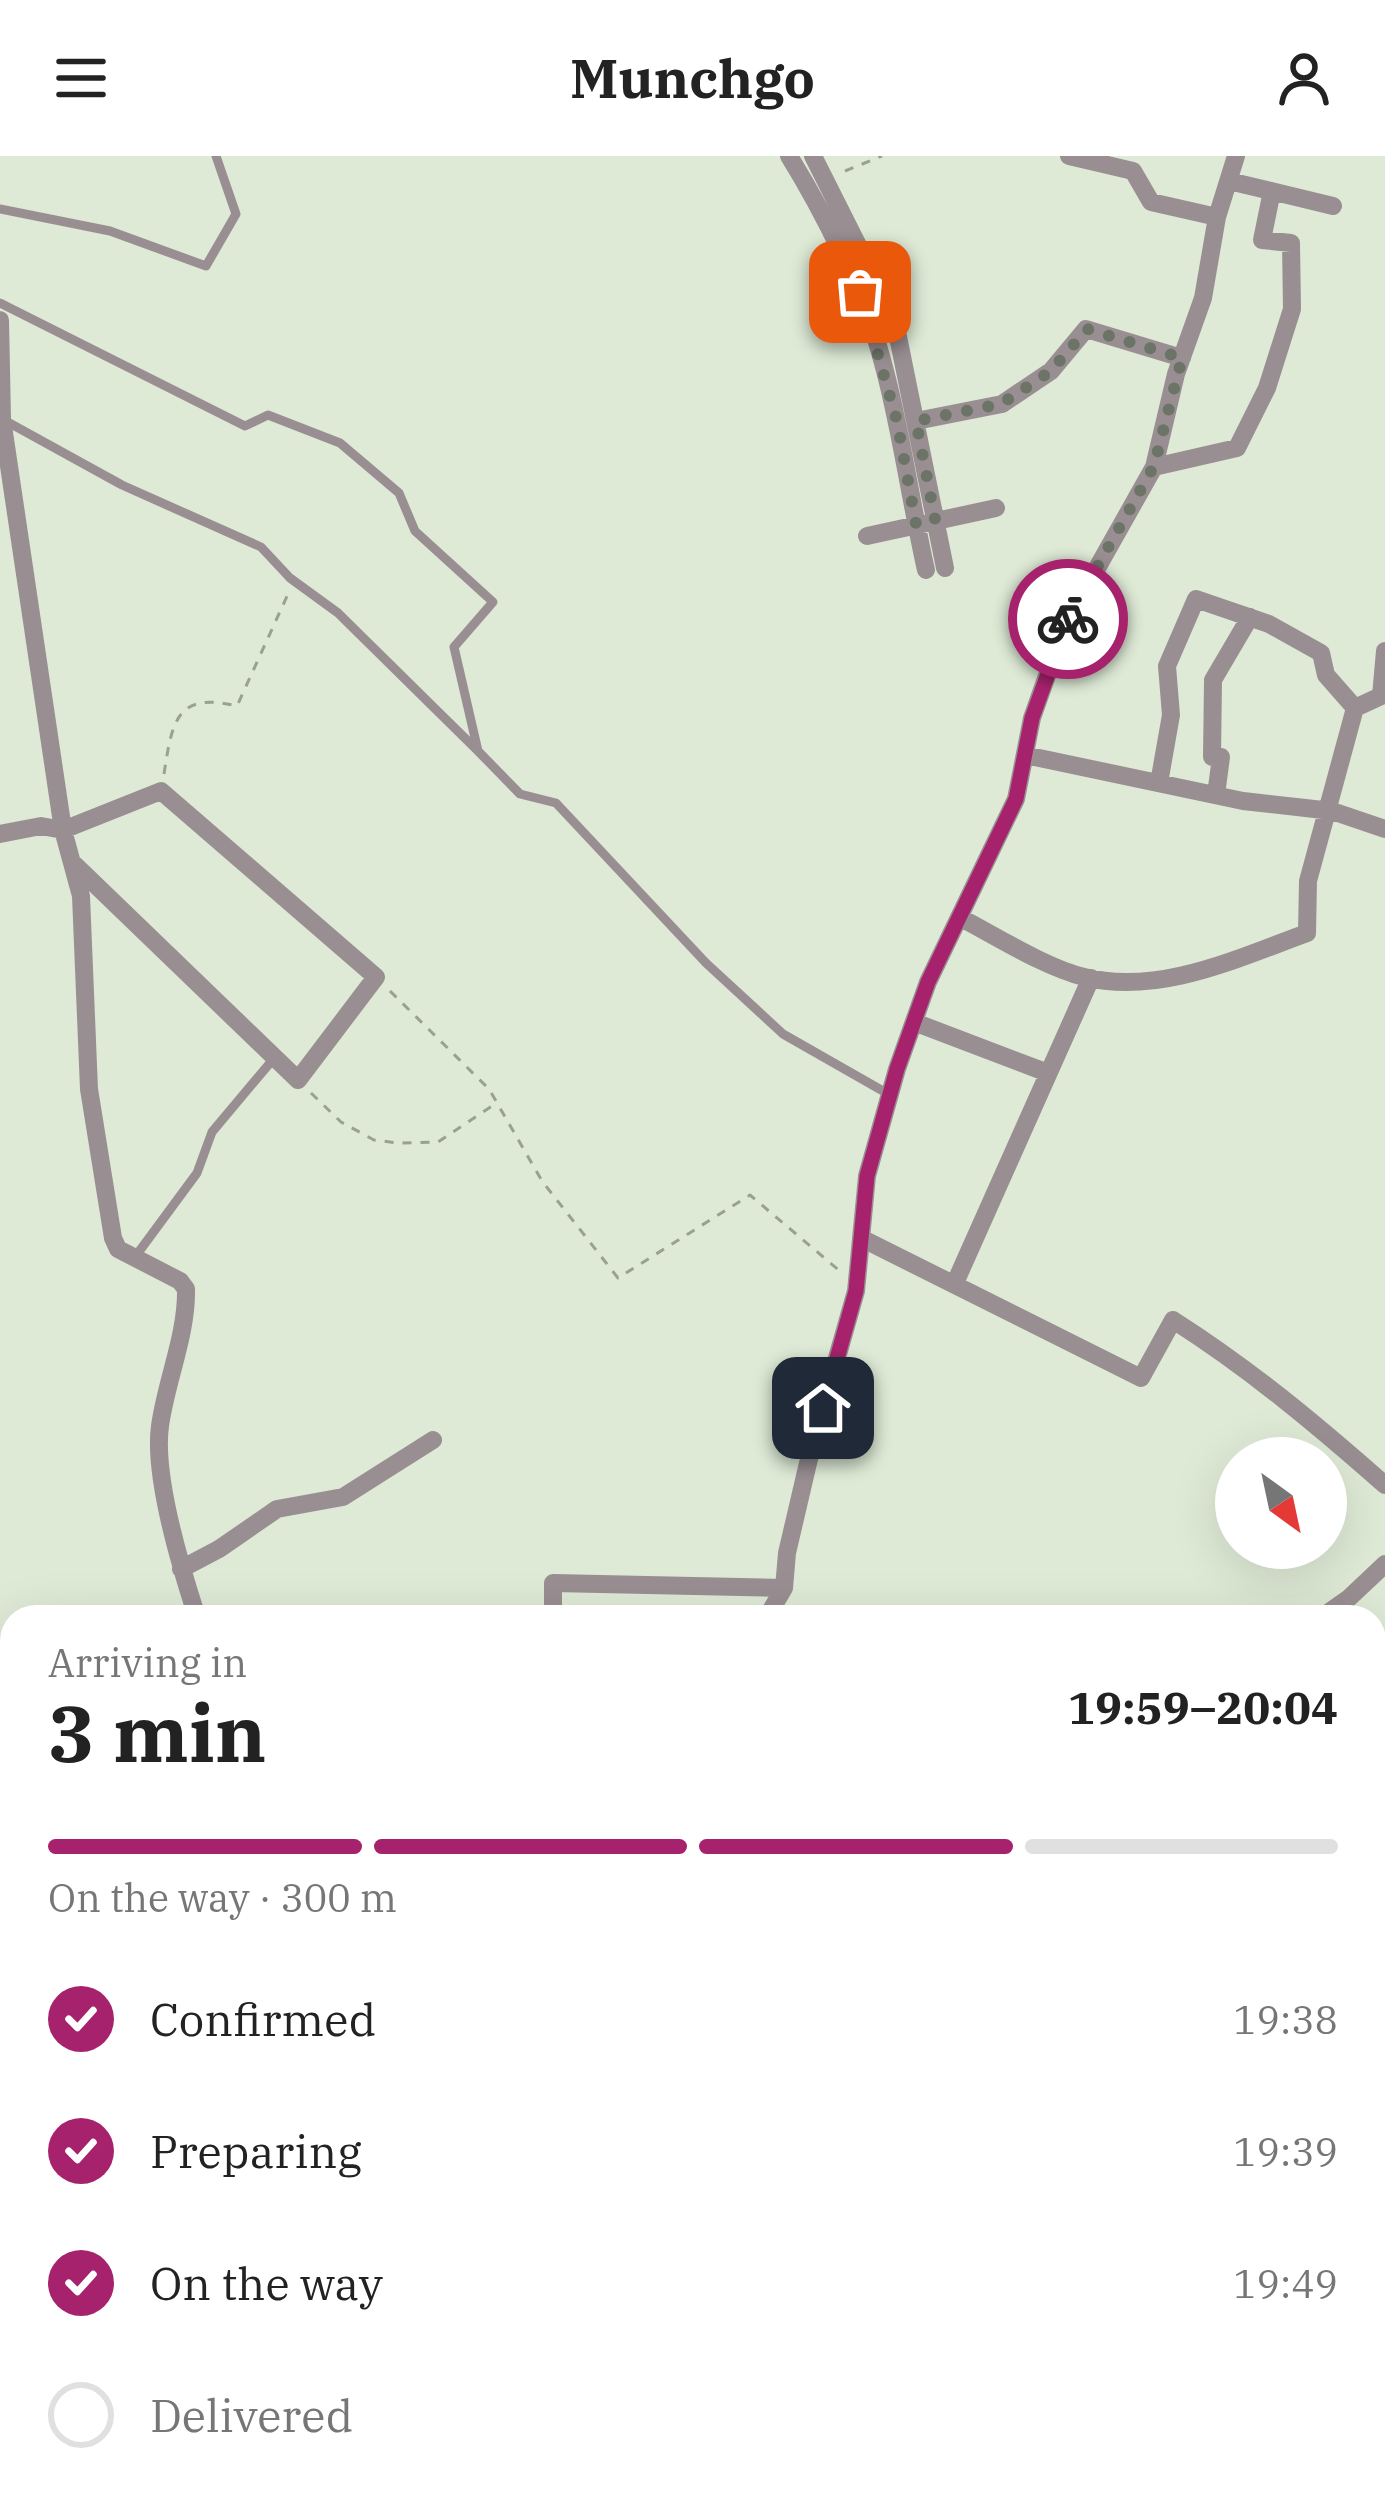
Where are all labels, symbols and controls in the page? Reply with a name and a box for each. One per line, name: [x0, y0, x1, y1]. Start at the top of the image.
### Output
text: Munchgo: [570, 43, 815, 113]
icon: menu: [48, 45, 114, 111]
icon: person: [1271, 45, 1337, 111]
pin: [809, 241, 911, 343]
icon: bag: [827, 259, 893, 325]
courier: [1008, 559, 1128, 679]
icon: bike: [1035, 586, 1101, 652]
pin: [772, 1357, 874, 1459]
icon: home: [790, 1375, 856, 1441]
north arrow: [1215, 1437, 1347, 1569]
map controls: [1215, 1437, 1347, 1569]
text: Arriving in: [48, 1637, 247, 1688]
text: 19:59–20:04: [1068, 1678, 1338, 1736]
text: 3 min: [48, 1682, 266, 1783]
text: On the way · 300 m: [48, 1872, 397, 1923]
icon: check: [48, 1986, 114, 2052]
text: Confirmed: [150, 1990, 376, 2048]
text: 19:38: [1233, 1994, 1338, 2045]
icon: check: [48, 2118, 114, 2184]
text: Preparing: [150, 2122, 362, 2180]
text: 19:39: [1233, 2126, 1338, 2177]
icon: check: [48, 2250, 114, 2316]
text: On the way: [150, 2254, 383, 2312]
text: 19:49: [1233, 2258, 1338, 2309]
text: Delivered: [150, 2386, 353, 2444]

